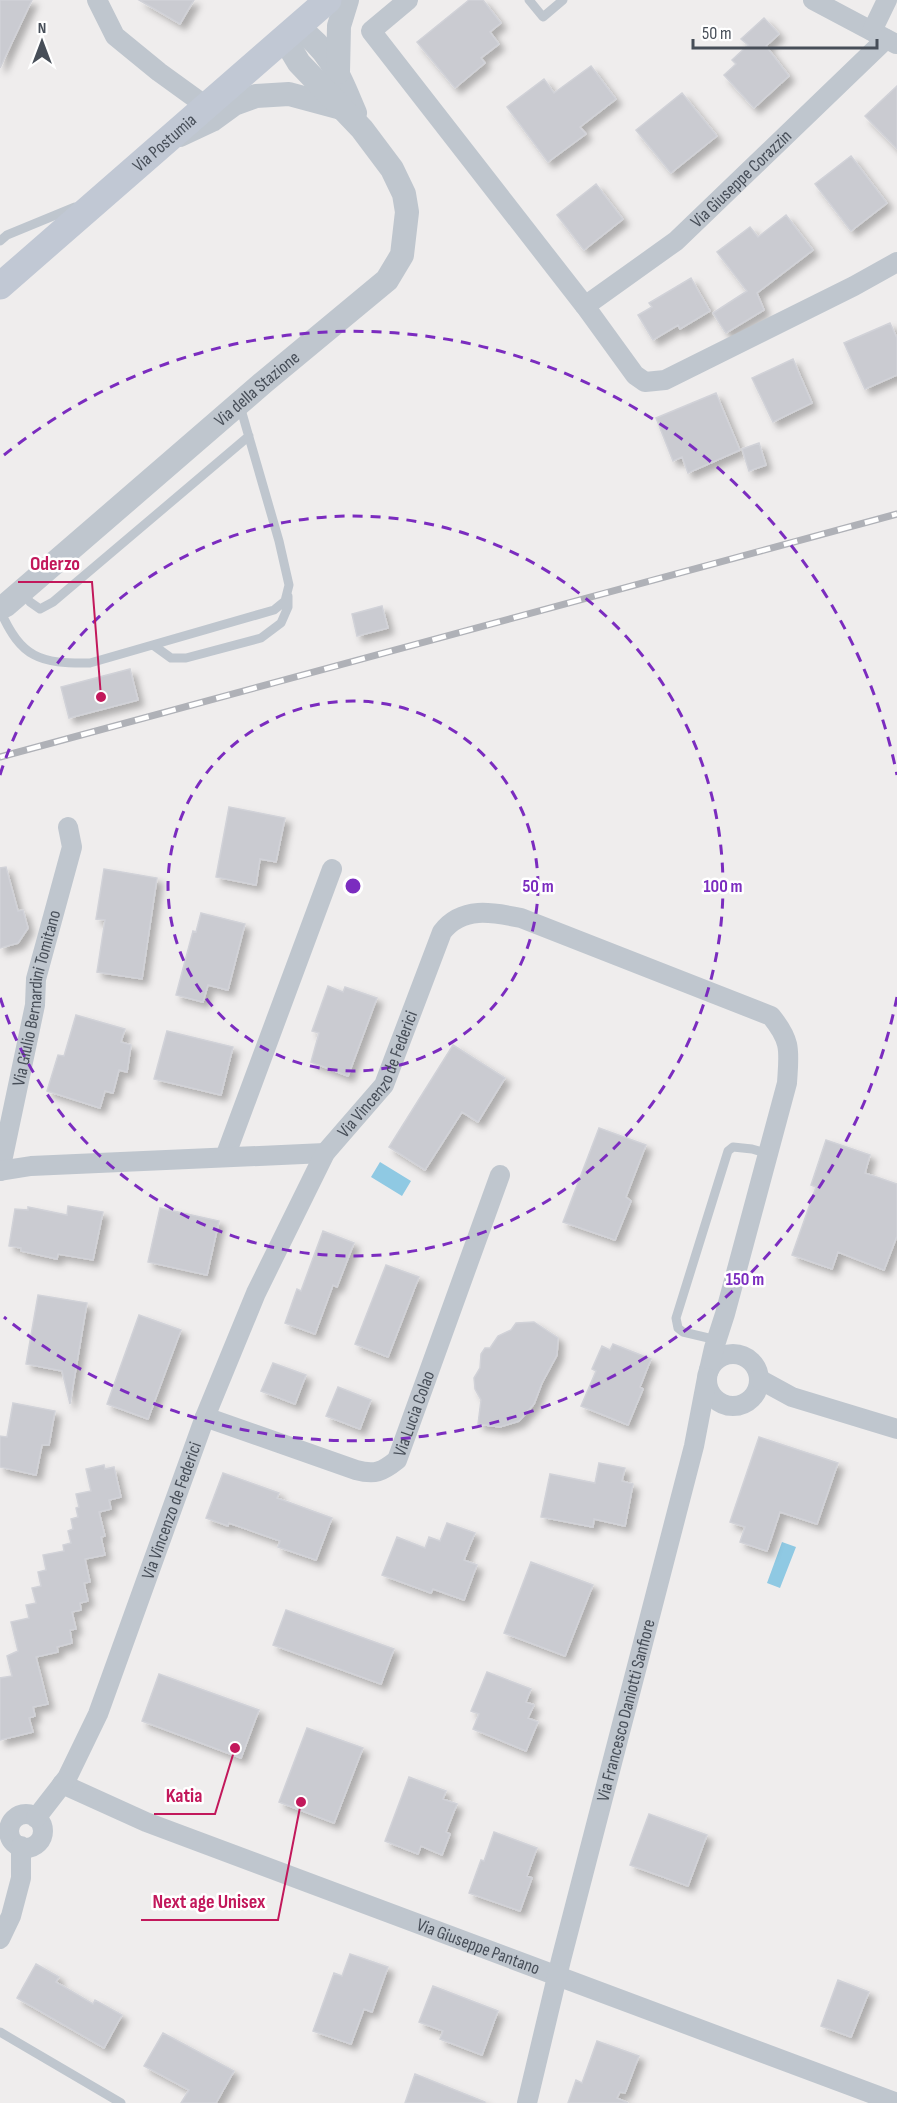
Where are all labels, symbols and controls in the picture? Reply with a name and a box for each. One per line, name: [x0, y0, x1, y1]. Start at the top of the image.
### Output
north arrow: [12, 12, 72, 72]
scale bar: [693, 12, 878, 50]
text: N: [38, 19, 46, 38]
text: 50 m: [702, 23, 732, 44]
street label: Via Postumia: [128, 110, 201, 177]
street label: Via Giuseppe Corazzin: [687, 126, 796, 232]
street label: Via della Stazione: [210, 347, 304, 431]
callout: Oderzo: [18, 544, 92, 582]
text: Oderzo: [30, 552, 80, 576]
centre of rings: [343, 876, 363, 896]
text: 50 m: [522, 876, 554, 897]
text: 100 m: [704, 876, 743, 897]
street label: Via Giulio Bernardini Tomitano: [8, 908, 65, 1088]
street label: Via Vincenzo de Federici: [333, 1008, 422, 1142]
text: 150 m: [726, 1269, 764, 1290]
street label: Via Lucia Colao: [389, 1368, 439, 1459]
street label: Via Vincenzo de Federici: [137, 1439, 206, 1582]
street label: Via Francesco Daniotti Sanfiore: [592, 1617, 660, 1804]
callout: Katia: [154, 1776, 215, 1814]
text: Katia: [166, 1784, 202, 1808]
callout: Next age Unisex: [141, 1882, 278, 1920]
text: Next age Unisex: [153, 1890, 266, 1914]
street label: Via Giuseppe Pantano: [414, 1914, 543, 1979]

